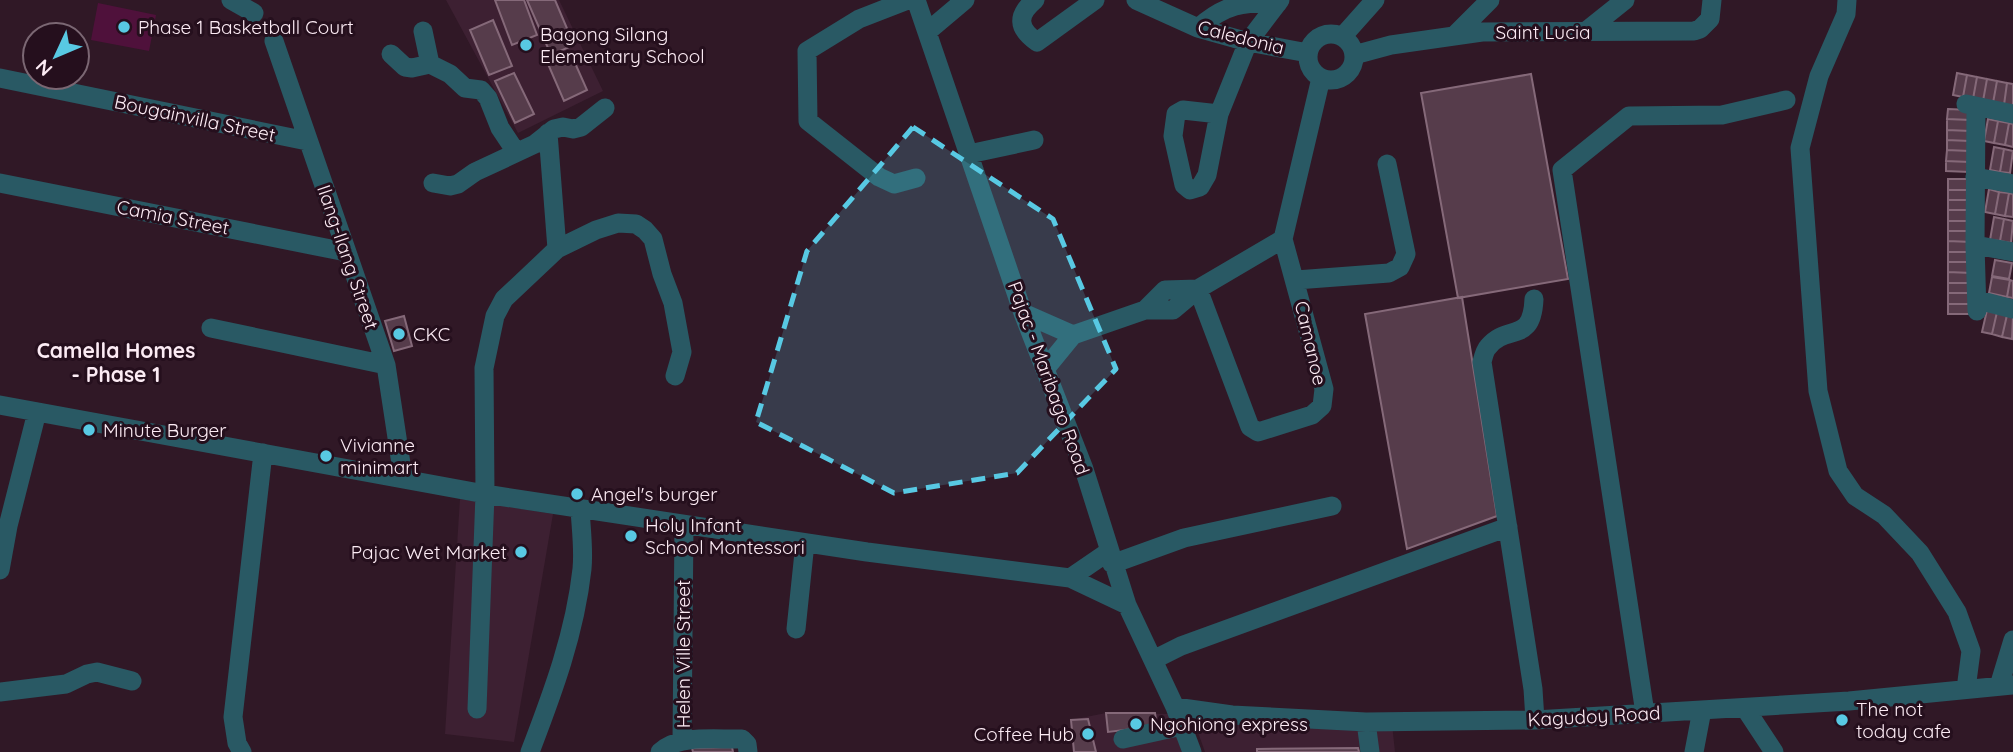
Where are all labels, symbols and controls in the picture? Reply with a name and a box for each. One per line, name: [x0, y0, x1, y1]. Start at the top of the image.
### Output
place label: Phase 1 Basketball Court: [138, 15, 354, 39]
street label: Caledonia: [1195, 15, 1287, 59]
marker: Phase 1 Basketball Court: [116, 19, 132, 35]
street label: Saint Lucia: [1495, 20, 1591, 44]
north arrow: [21, 21, 91, 91]
place label: Bagong Silang Elementary School: [540, 22, 705, 68]
marker: Bagong Silang Elementary School: [518, 37, 534, 53]
text: N: [30, 54, 57, 81]
street label: Bougainvilla Street: [112, 89, 278, 147]
street label: Ilang-Ilang Street: [312, 181, 384, 333]
street label: Camia Street: [115, 194, 231, 240]
street label: Pajac - Maribago Road: [1003, 278, 1095, 478]
street label: Camanoe: [1290, 298, 1332, 388]
place label: CKC: [413, 322, 450, 346]
marker: CKC: [391, 326, 407, 342]
district label: Camella Homes - Phase 1: [37, 337, 195, 387]
place label: Minute Burger: [103, 418, 227, 442]
marker: Minute Burger: [81, 422, 97, 438]
place label: Vivianne minimart: [340, 433, 419, 479]
marker: Vivianne minimart: [318, 448, 334, 464]
place label: Angel's burger: [591, 482, 718, 506]
marker: Angel's burger: [569, 486, 585, 502]
place label: Holy Infant School Montessori: [645, 513, 805, 559]
marker: Holy Infant School Montessori: [623, 528, 639, 544]
place label: Pajac Wet Market: [351, 540, 507, 564]
marker: Pajac Wet Market: [513, 544, 529, 560]
street label: Helen Ville Street: [671, 580, 695, 728]
place label: The not today cafe: [1856, 697, 1951, 743]
street label: Kagudoy Road: [1527, 701, 1661, 731]
place label: Ngohiong express: [1150, 712, 1308, 736]
marker: The not today cafe: [1834, 712, 1850, 728]
marker: Ngohiong express: [1128, 716, 1144, 732]
place label: Coffee Hub: [974, 722, 1074, 746]
marker: Coffee Hub: [1080, 726, 1096, 742]

